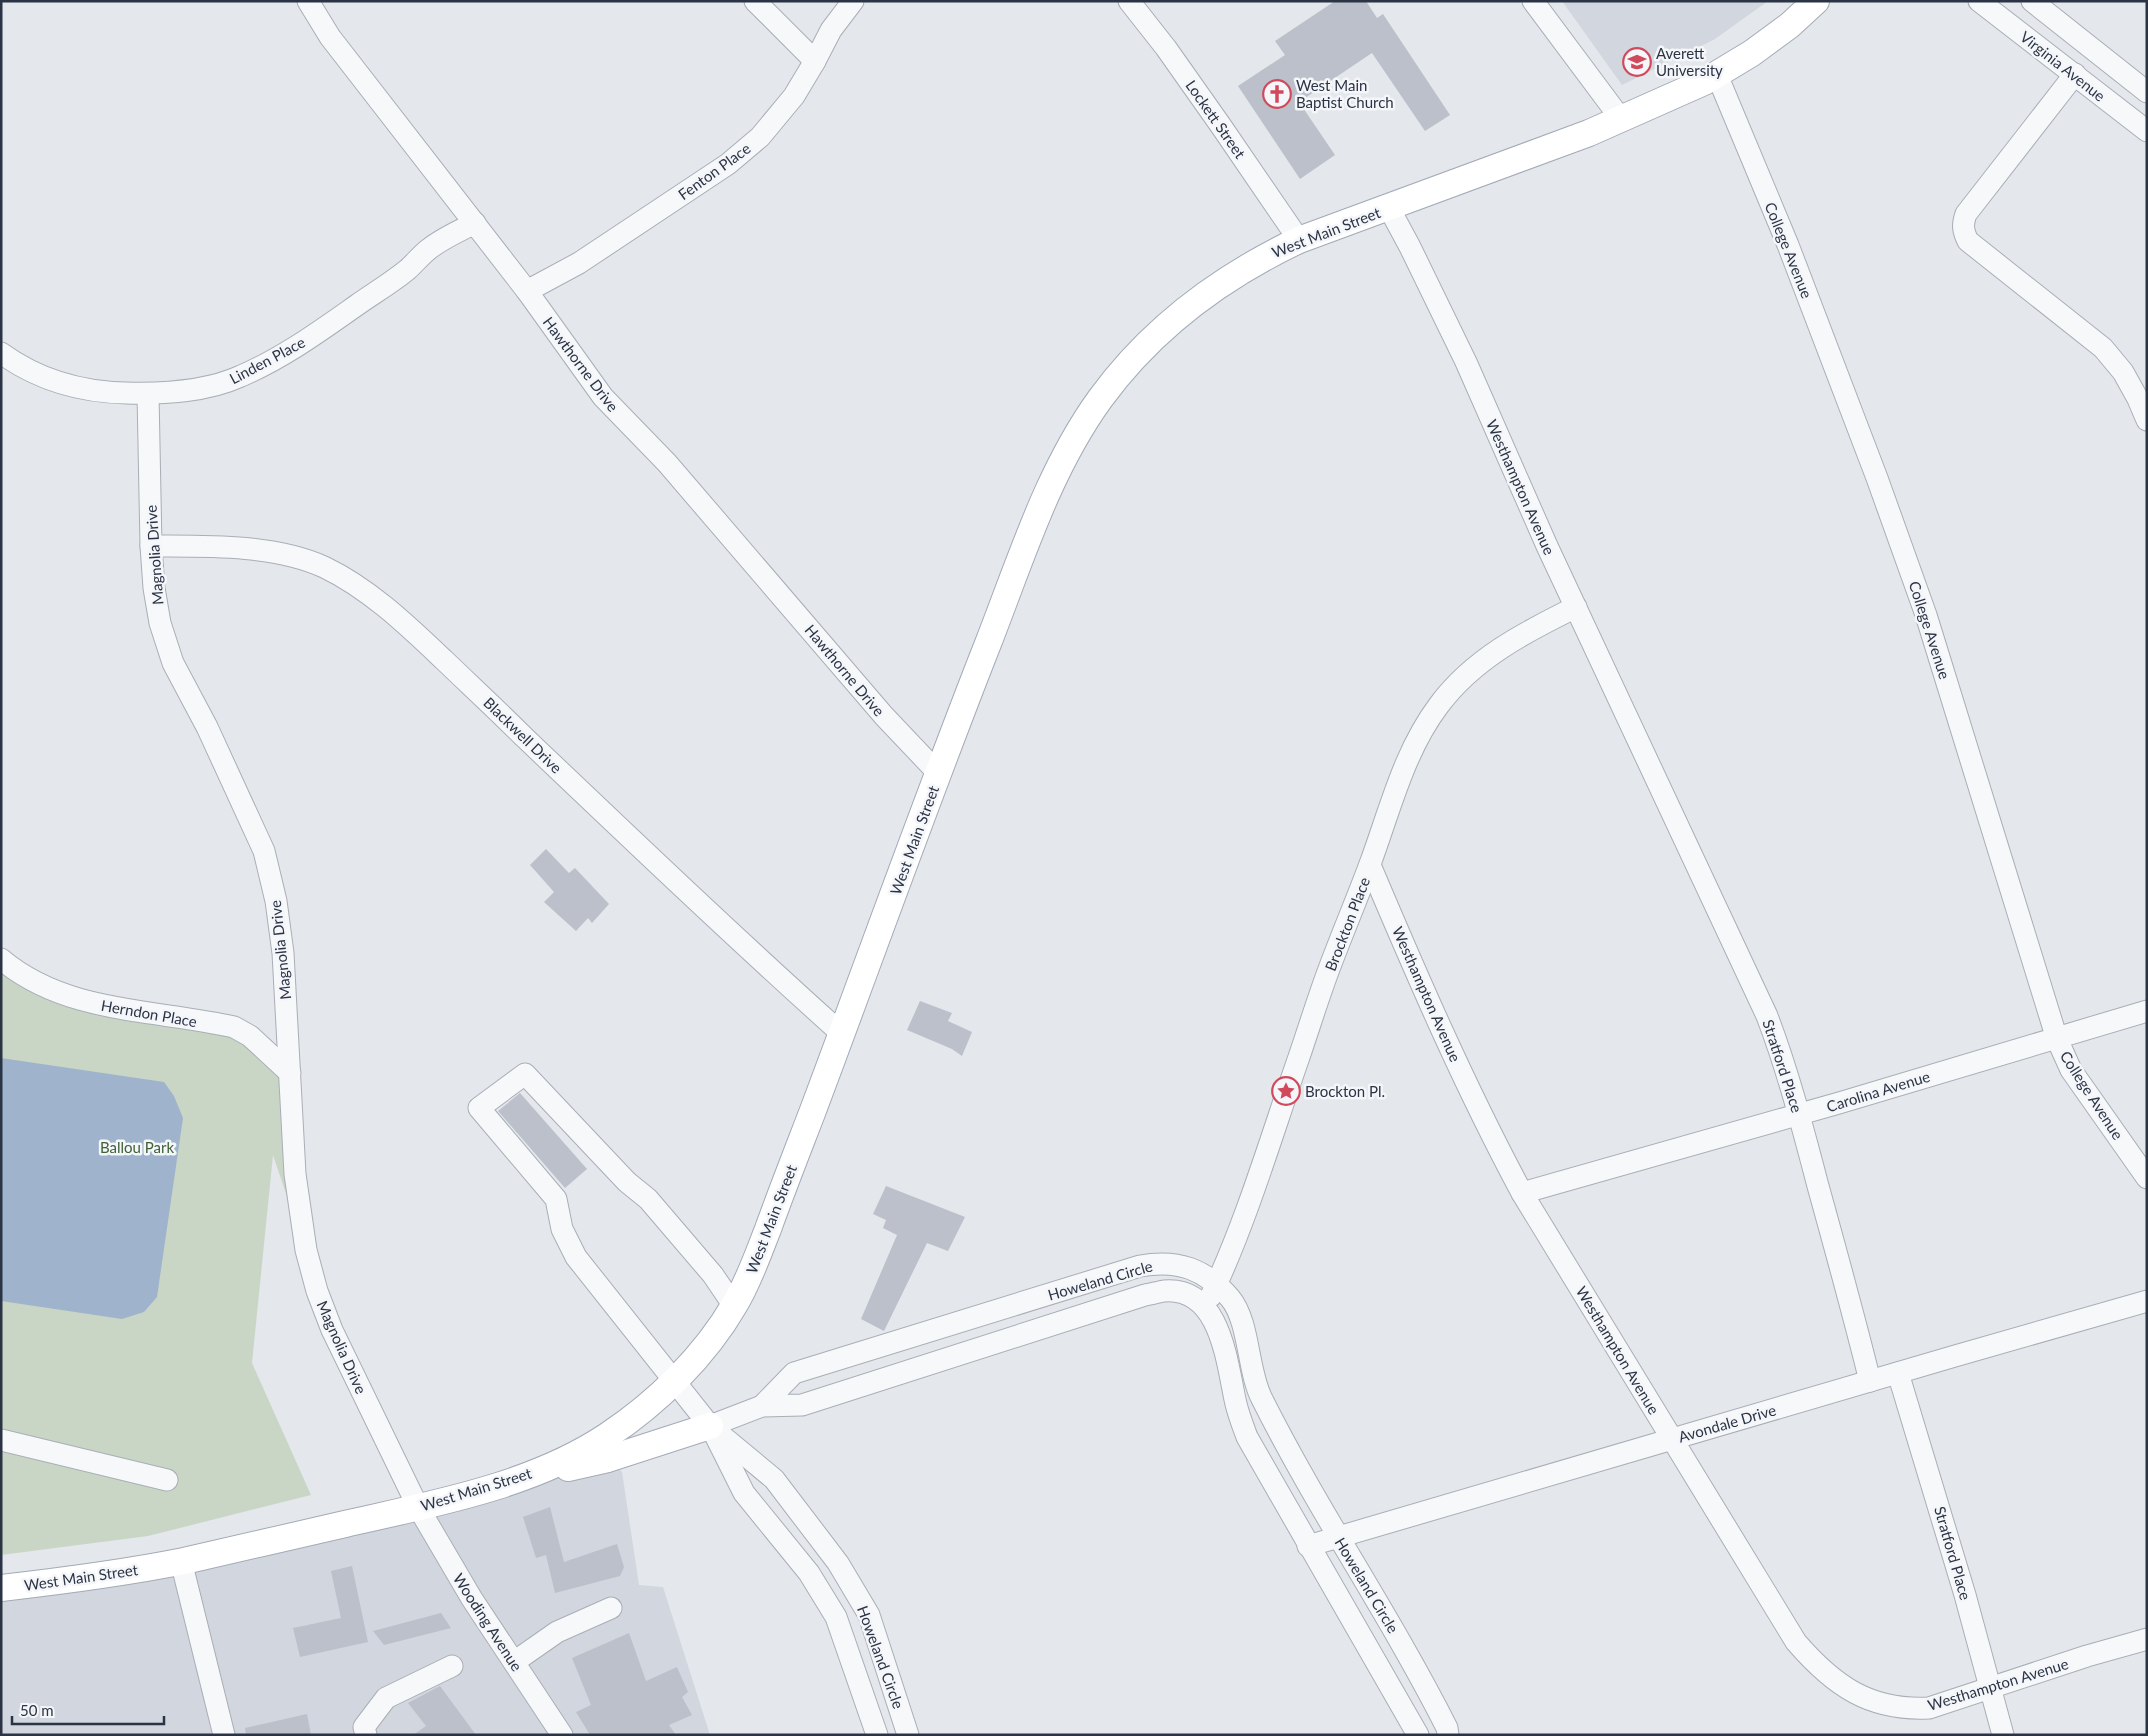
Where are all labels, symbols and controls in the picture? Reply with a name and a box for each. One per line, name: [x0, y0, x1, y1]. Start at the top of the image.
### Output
street label: Virginia Avenue: [2017, 27, 2109, 105]
place label: Averett University: [1656, 44, 1723, 79]
school or university icon: Averett University: [1622, 47, 1652, 77]
street label: Lockett Street: [1182, 76, 1250, 162]
place label: West Main Baptist Church: [1296, 76, 1394, 111]
church icon: West Main Baptist Church: [1262, 79, 1292, 109]
street label: Fenton Place: [674, 139, 754, 203]
street label: College Avenue: [1762, 199, 1816, 301]
street label: West Main Street: [1269, 203, 1383, 261]
street label: Hawthorne Drive: [539, 313, 623, 415]
street label: Linden Place: [226, 333, 308, 387]
street label: Westhampton Avenue: [1483, 417, 1559, 557]
street label: Magnolia Drive: [142, 504, 166, 606]
street label: College Avenue: [1906, 579, 1954, 681]
street label: Hawthorne Drive: [801, 621, 889, 720]
street label: Blackwell Drive: [480, 693, 566, 777]
street label: West Main Street: [886, 782, 942, 897]
street label: Brockton Place: [1321, 875, 1373, 973]
street label: Magnolia Drive: [266, 899, 294, 1001]
street label: Westhampton Avenue: [1389, 924, 1465, 1064]
street label: Herndon Place: [100, 996, 198, 1030]
street label: Stratford Place: [1759, 1017, 1807, 1115]
street label: College Avenue: [2057, 1047, 2127, 1143]
street label: Carolina Avenue: [1824, 1067, 1932, 1115]
place icon: Brockton Pl.: [1271, 1076, 1301, 1106]
place label: Brockton Pl.: [1305, 1082, 1385, 1100]
park label: Ballou Park: [100, 1138, 174, 1156]
street label: West Main Street: [742, 1162, 800, 1276]
street label: Howeland Circle: [1046, 1256, 1155, 1304]
street label: Westhampton Avenue: [1573, 1283, 1663, 1417]
street label: Magnolia Drive: [313, 1298, 371, 1396]
street label: Avondale Drive: [1676, 1400, 1778, 1446]
street label: West Main Street: [418, 1463, 534, 1514]
street label: Stratford Place: [1931, 1504, 1975, 1602]
street label: Howeland Circle: [1331, 1534, 1403, 1636]
street label: West Main Street: [23, 1560, 140, 1594]
street label: Wooding Avenue: [450, 1570, 526, 1674]
street label: Howeland Circle: [854, 1603, 908, 1711]
street label: Westhampton Avenue: [1925, 1654, 2071, 1714]
scale bar: [12, 1694, 165, 1726]
text: 50 m: [20, 1701, 54, 1719]

